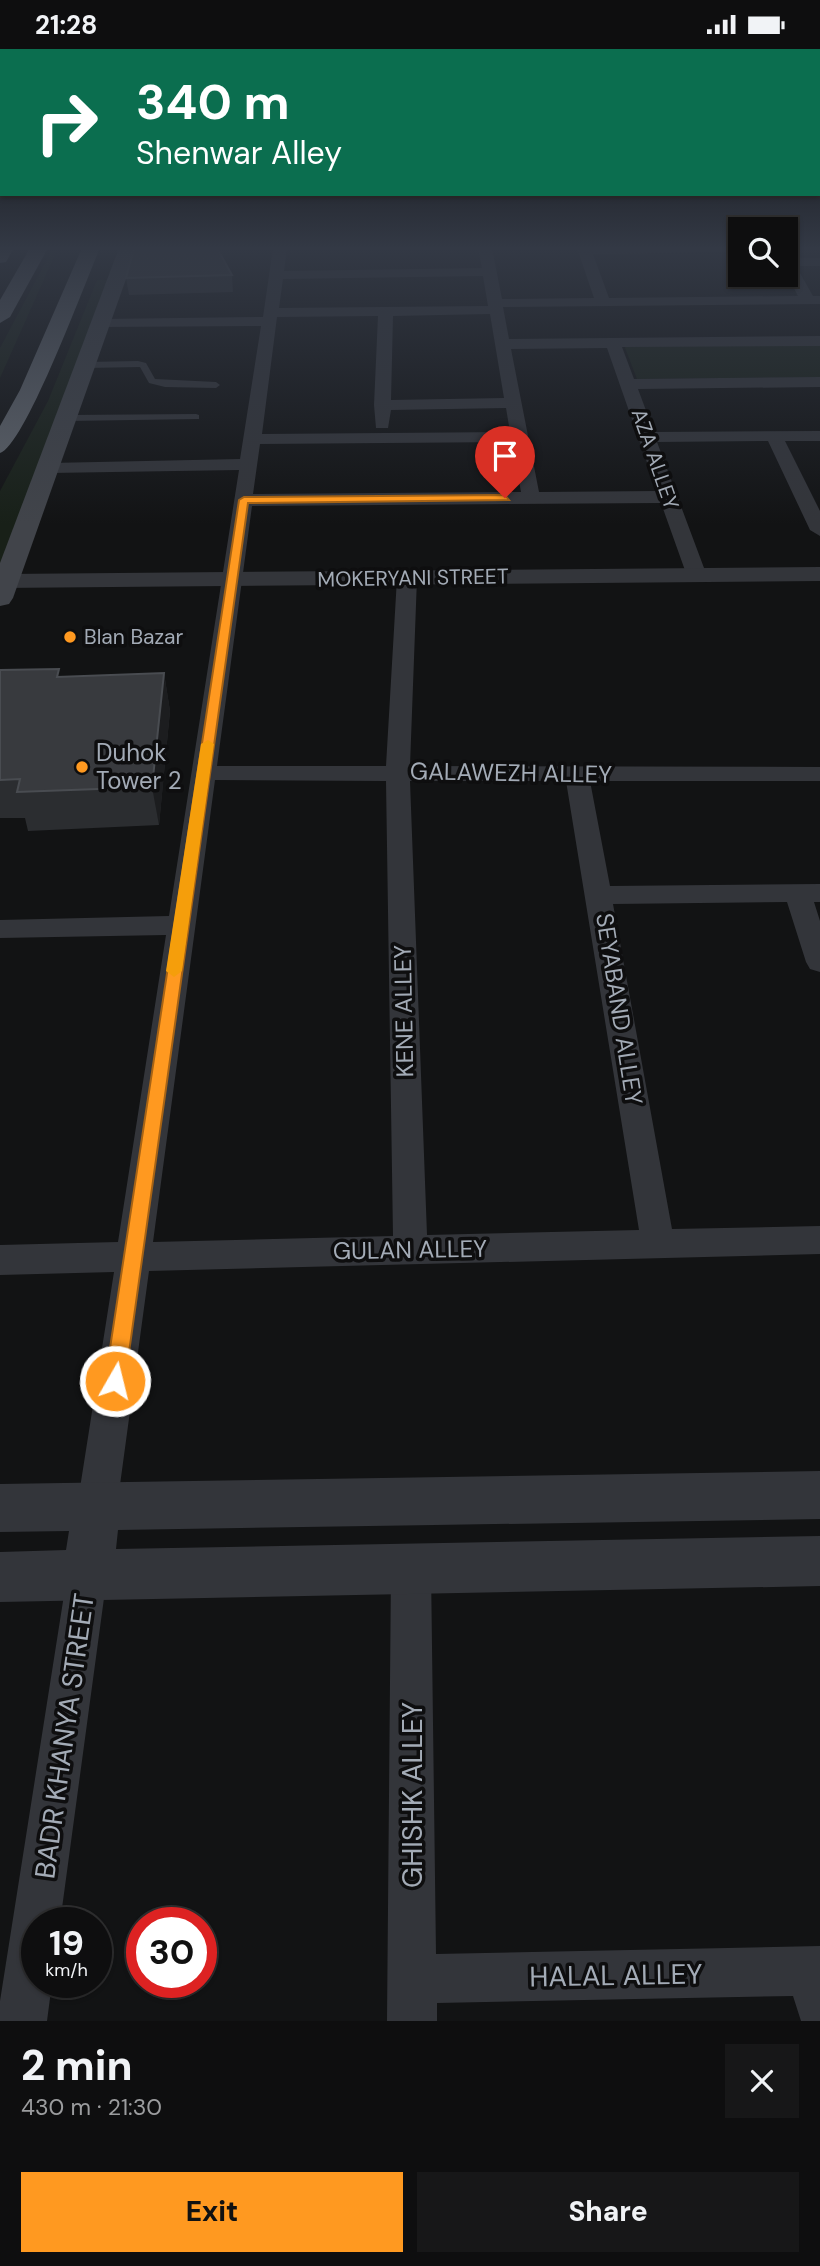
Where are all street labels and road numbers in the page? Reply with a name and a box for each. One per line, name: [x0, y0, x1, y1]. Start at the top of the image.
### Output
street label: AZA ALLEY: [625, 405, 685, 513]
street label: MOKERYANI STREET: [317, 562, 509, 594]
street label: GALAWEZH ALLEY: [410, 755, 612, 790]
street label: SEYABAND ALLEY: [589, 911, 650, 1107]
street label: KENE ALLEY: [387, 944, 420, 1078]
street label: GULAN ALLEY: [333, 1233, 487, 1266]
street label: BADR KHANYA STREET: [26, 1591, 103, 1881]
street label: GHISHK ALLEY: [394, 1702, 431, 1888]
street label: HALAL ALLEY: [529, 1955, 703, 1996]

